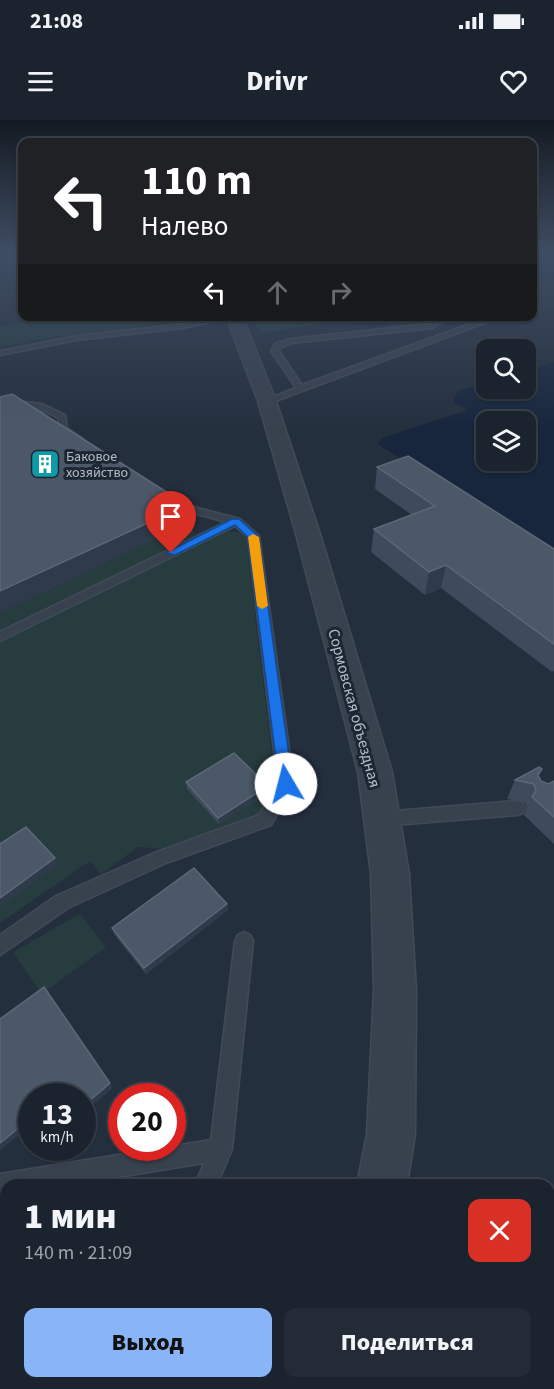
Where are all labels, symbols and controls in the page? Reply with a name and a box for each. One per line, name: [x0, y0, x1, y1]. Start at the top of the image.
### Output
text: 21:08: [30, 5, 83, 37]
text: Drivr: [246, 62, 308, 101]
icon: menu: [24, 65, 57, 98]
icon: heart: [497, 65, 530, 98]
text: 110 m: [141, 151, 252, 211]
icon: left: [42, 162, 120, 240]
text: Налево: [141, 207, 228, 246]
icon: left: [198, 276, 231, 309]
icon: ahead: [261, 276, 294, 309]
icon: right: [324, 276, 357, 309]
map controls: [476, 339, 536, 471]
button: search: [476, 339, 536, 399]
button: layers: [476, 411, 536, 471]
place label: Баковое хозяйство: [66, 447, 128, 483]
building icon: Баковое хозяйство: [29, 448, 61, 480]
pin: [145, 491, 196, 553]
icon: arrive: [154, 500, 187, 533]
street label: Сормовская объездная: [322, 626, 386, 790]
position arrow: [254, 752, 318, 816]
speed limit sign: 20: [108, 1083, 186, 1161]
text: 13: [41, 1093, 73, 1136]
text: km/h: [40, 1127, 74, 1148]
text: 1 мин: [24, 1191, 117, 1242]
button: close: [468, 1199, 531, 1262]
text: 140 m · 21:09: [24, 1239, 132, 1267]
button: Выход: [24, 1308, 272, 1377]
button: Поделиться: [284, 1308, 531, 1377]

